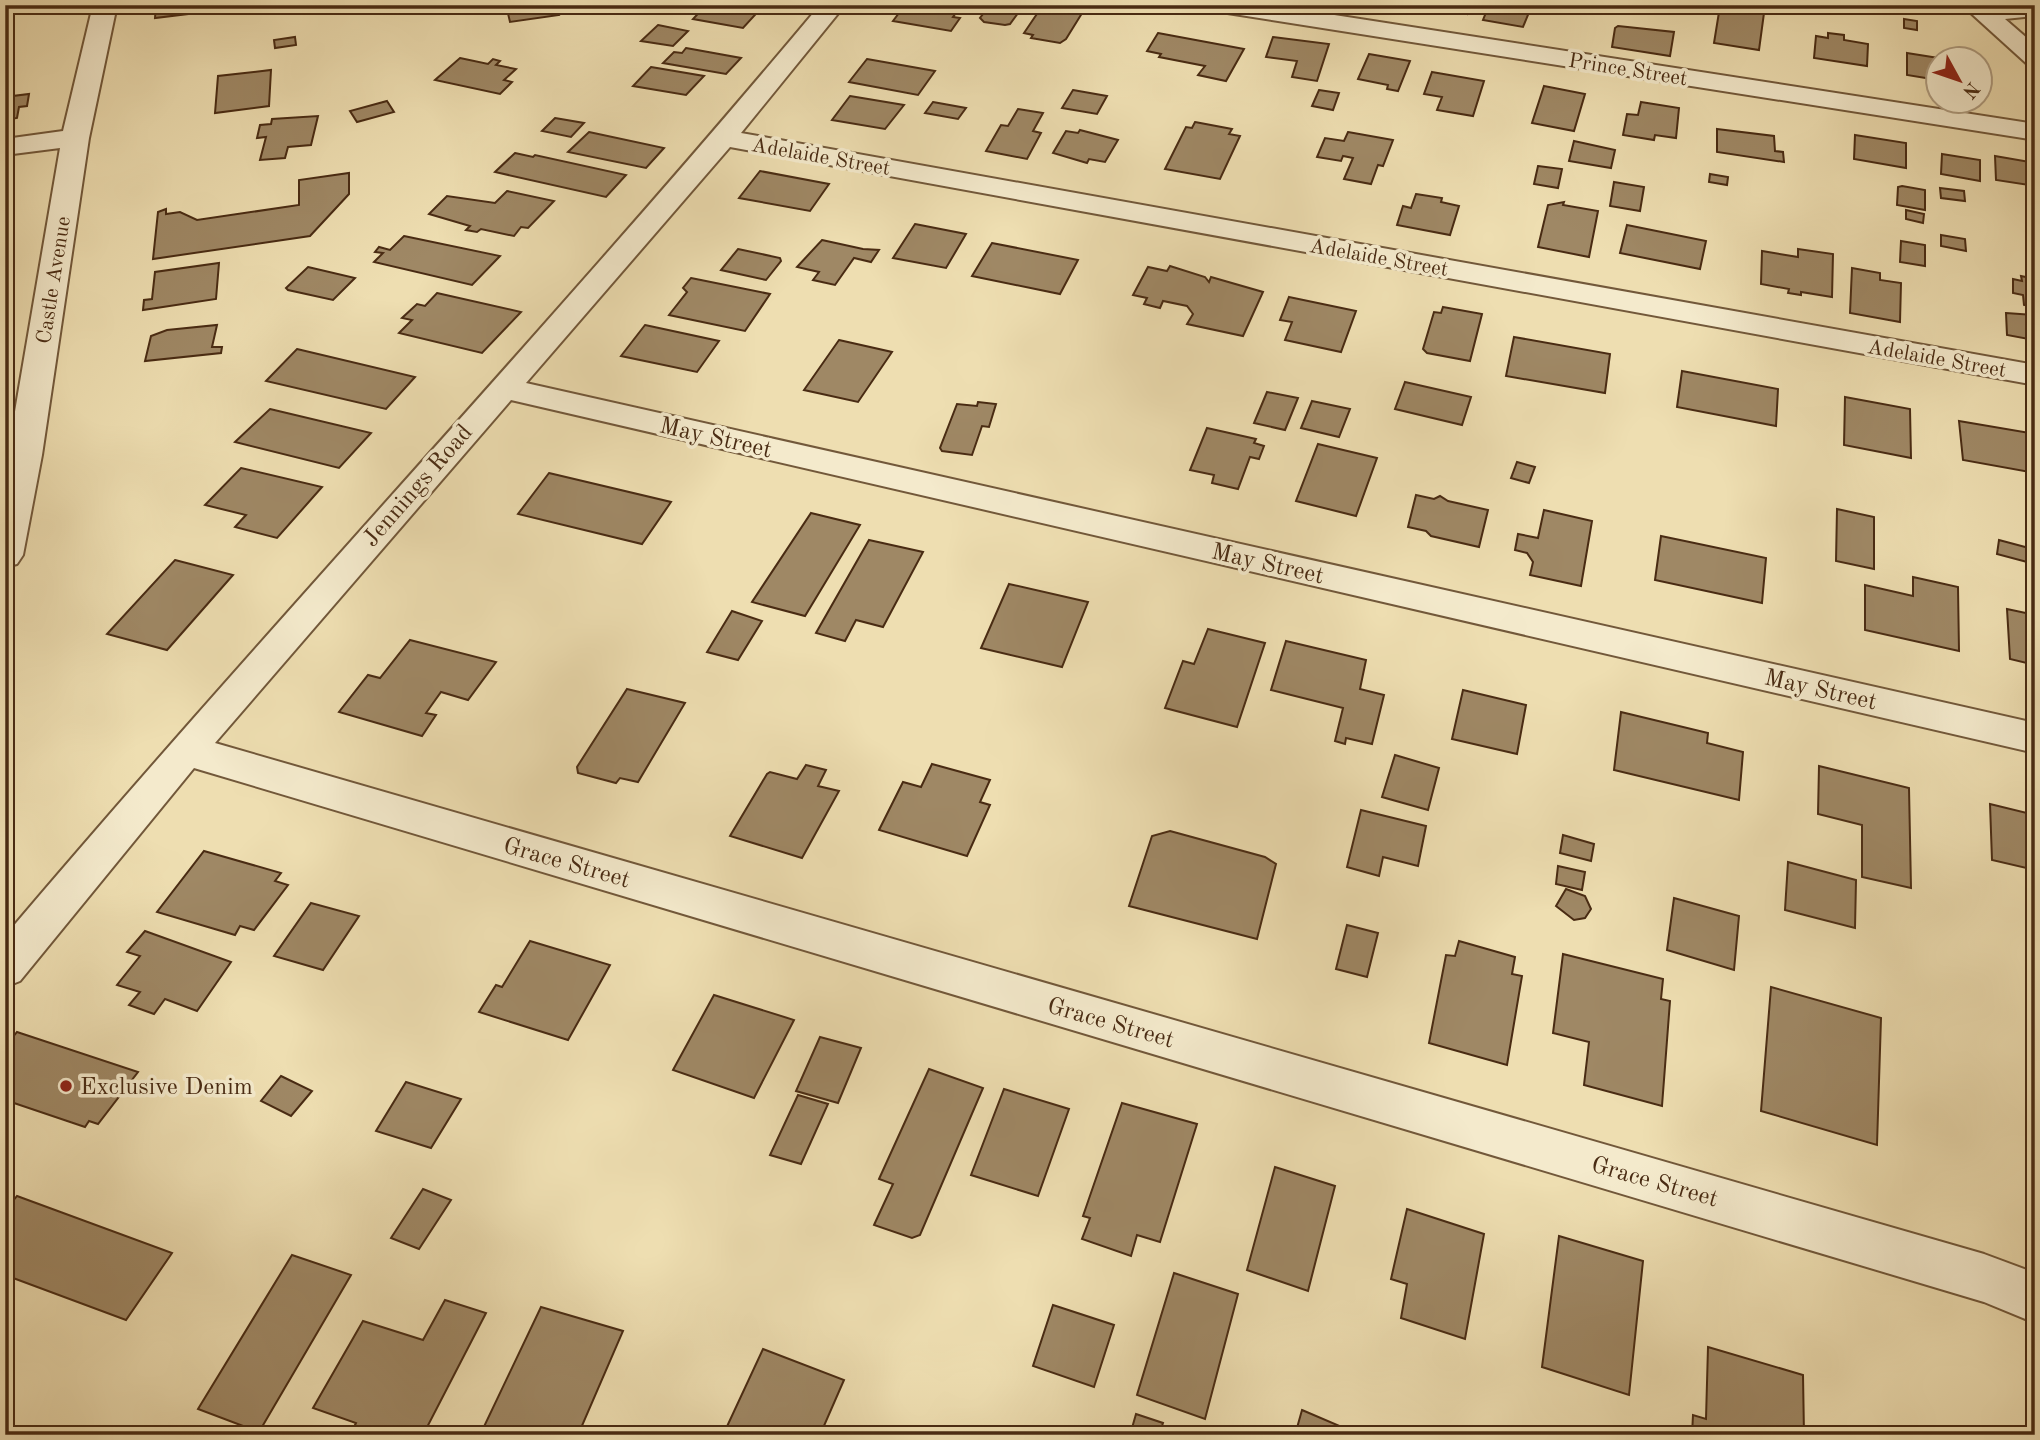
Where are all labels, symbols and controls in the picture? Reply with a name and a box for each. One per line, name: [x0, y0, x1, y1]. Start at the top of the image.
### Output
north arrow: [1924, 46, 1994, 116]
street label: Prince Street: [1567, 51, 1689, 90]
text: N: [1958, 78, 1982, 101]
street label: Adelaide Street: [750, 135, 892, 180]
street label: Castle Avenue: [34, 215, 75, 345]
street label: Adelaide Street: [1308, 236, 1450, 281]
street label: Adelaide Street: [1866, 337, 2008, 382]
street label: May Street: [657, 414, 774, 464]
street label: Jennings Road: [359, 421, 478, 552]
street label: May Street: [1209, 540, 1326, 590]
street label: May Street: [1762, 666, 1879, 716]
street label: Grace Street: [500, 834, 633, 893]
street label: Grace Street: [1044, 994, 1177, 1053]
place label: Exclusive Denim: [80, 1076, 253, 1100]
marker: Exclusive Denim: [58, 1078, 74, 1094]
street label: Grace Street: [1588, 1153, 1721, 1212]

